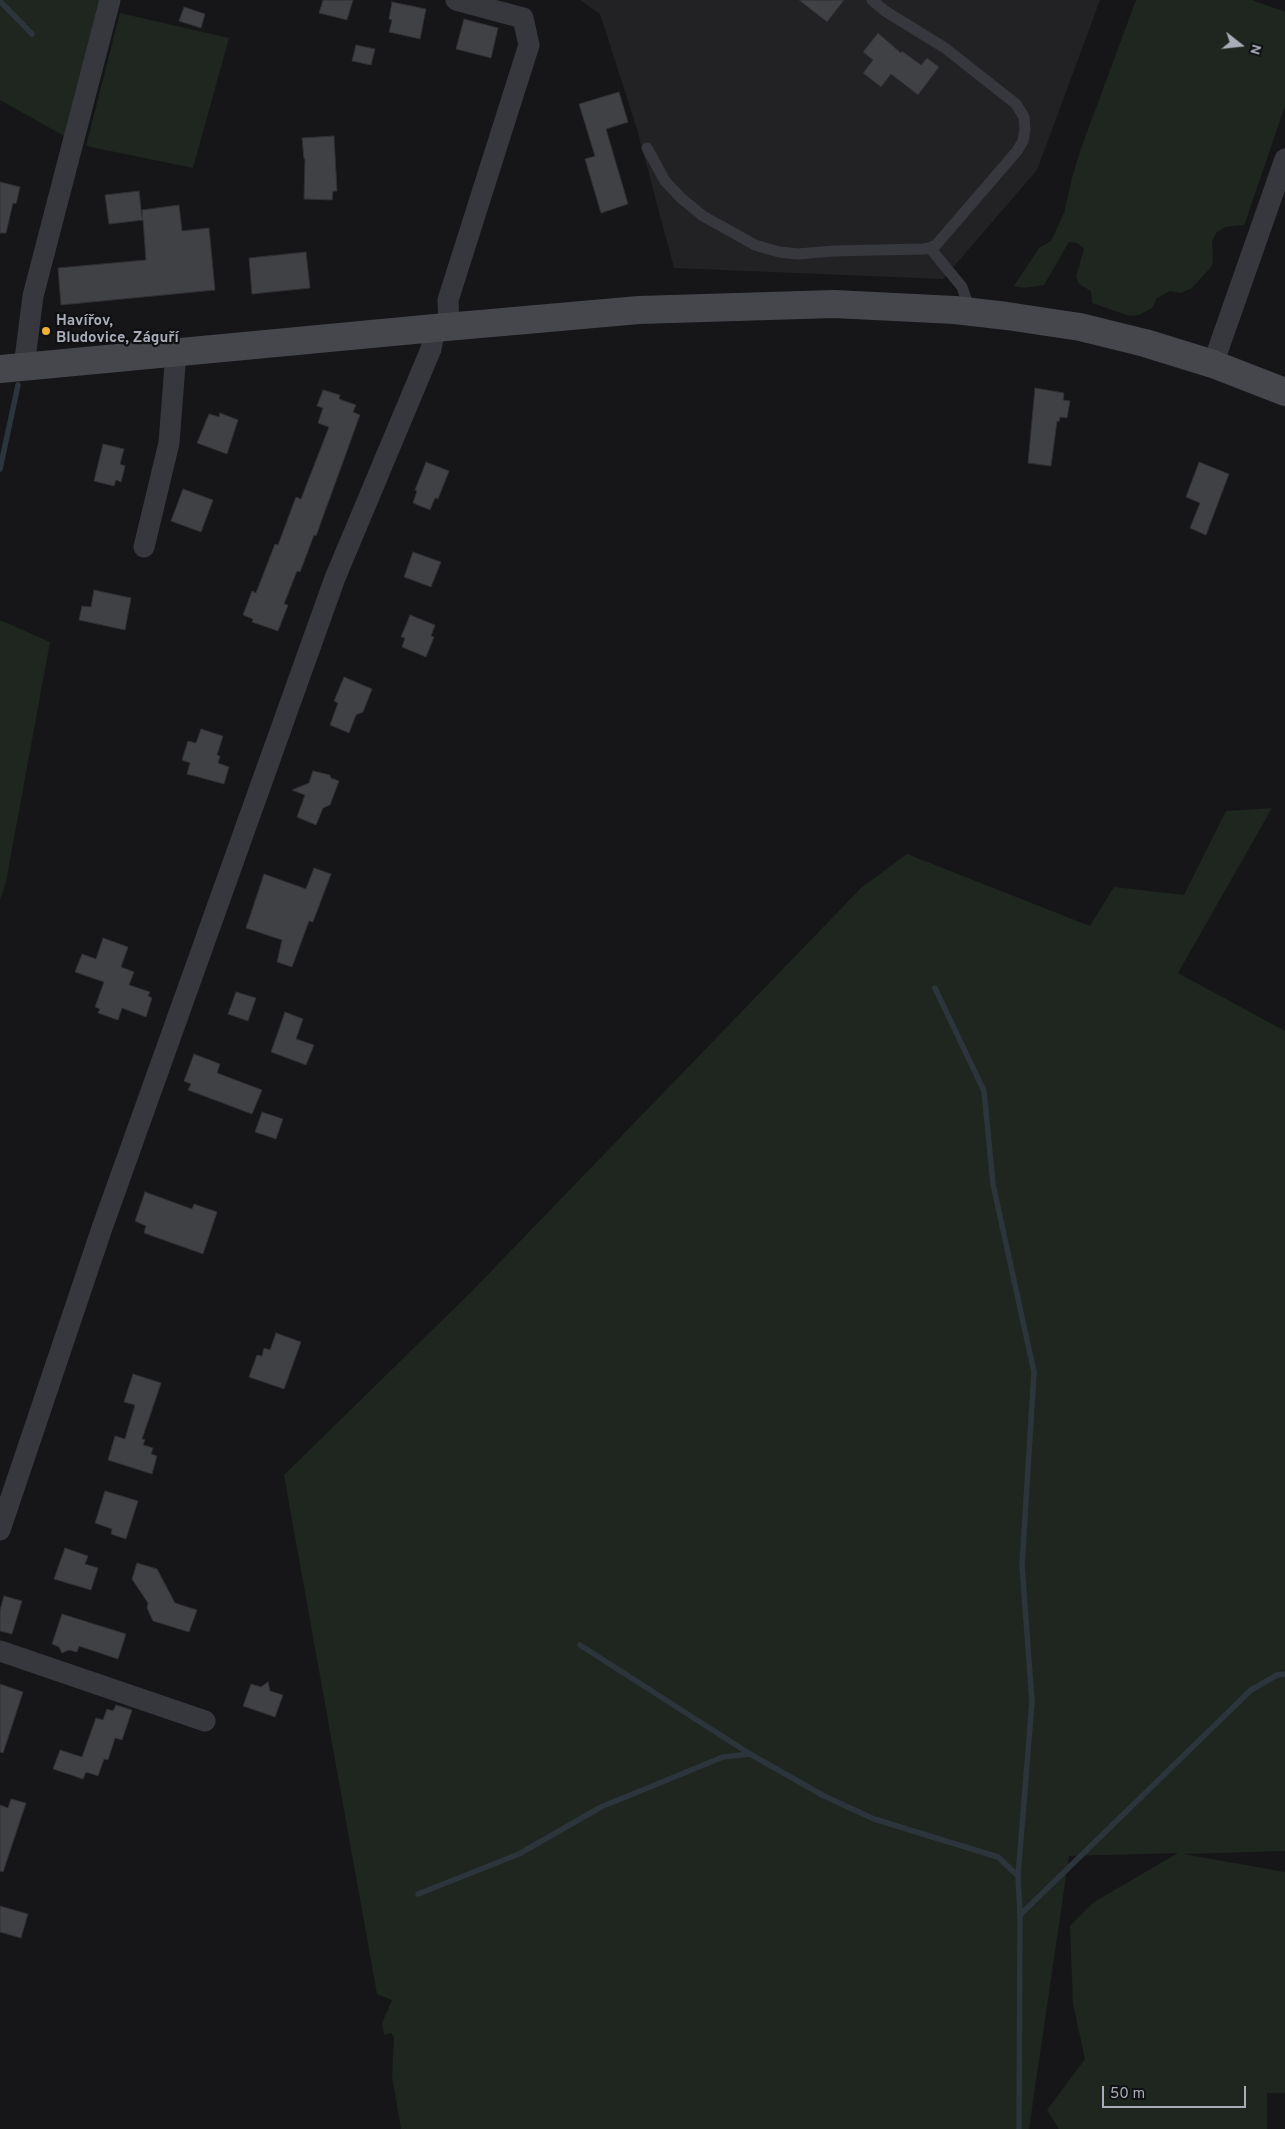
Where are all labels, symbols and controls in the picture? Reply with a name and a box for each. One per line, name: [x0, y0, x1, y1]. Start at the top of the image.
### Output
north arrow: [1215, 20, 1265, 70]
text: N: [1245, 42, 1264, 56]
place label: Havířov, Bludovice, Záguří: [56, 313, 179, 348]
marker: Havířov, Bludovice, Záguří: [40, 325, 52, 337]
scale bar: [1105, 2076, 1249, 2108]
text: 50 m: [1110, 2085, 1145, 2104]

